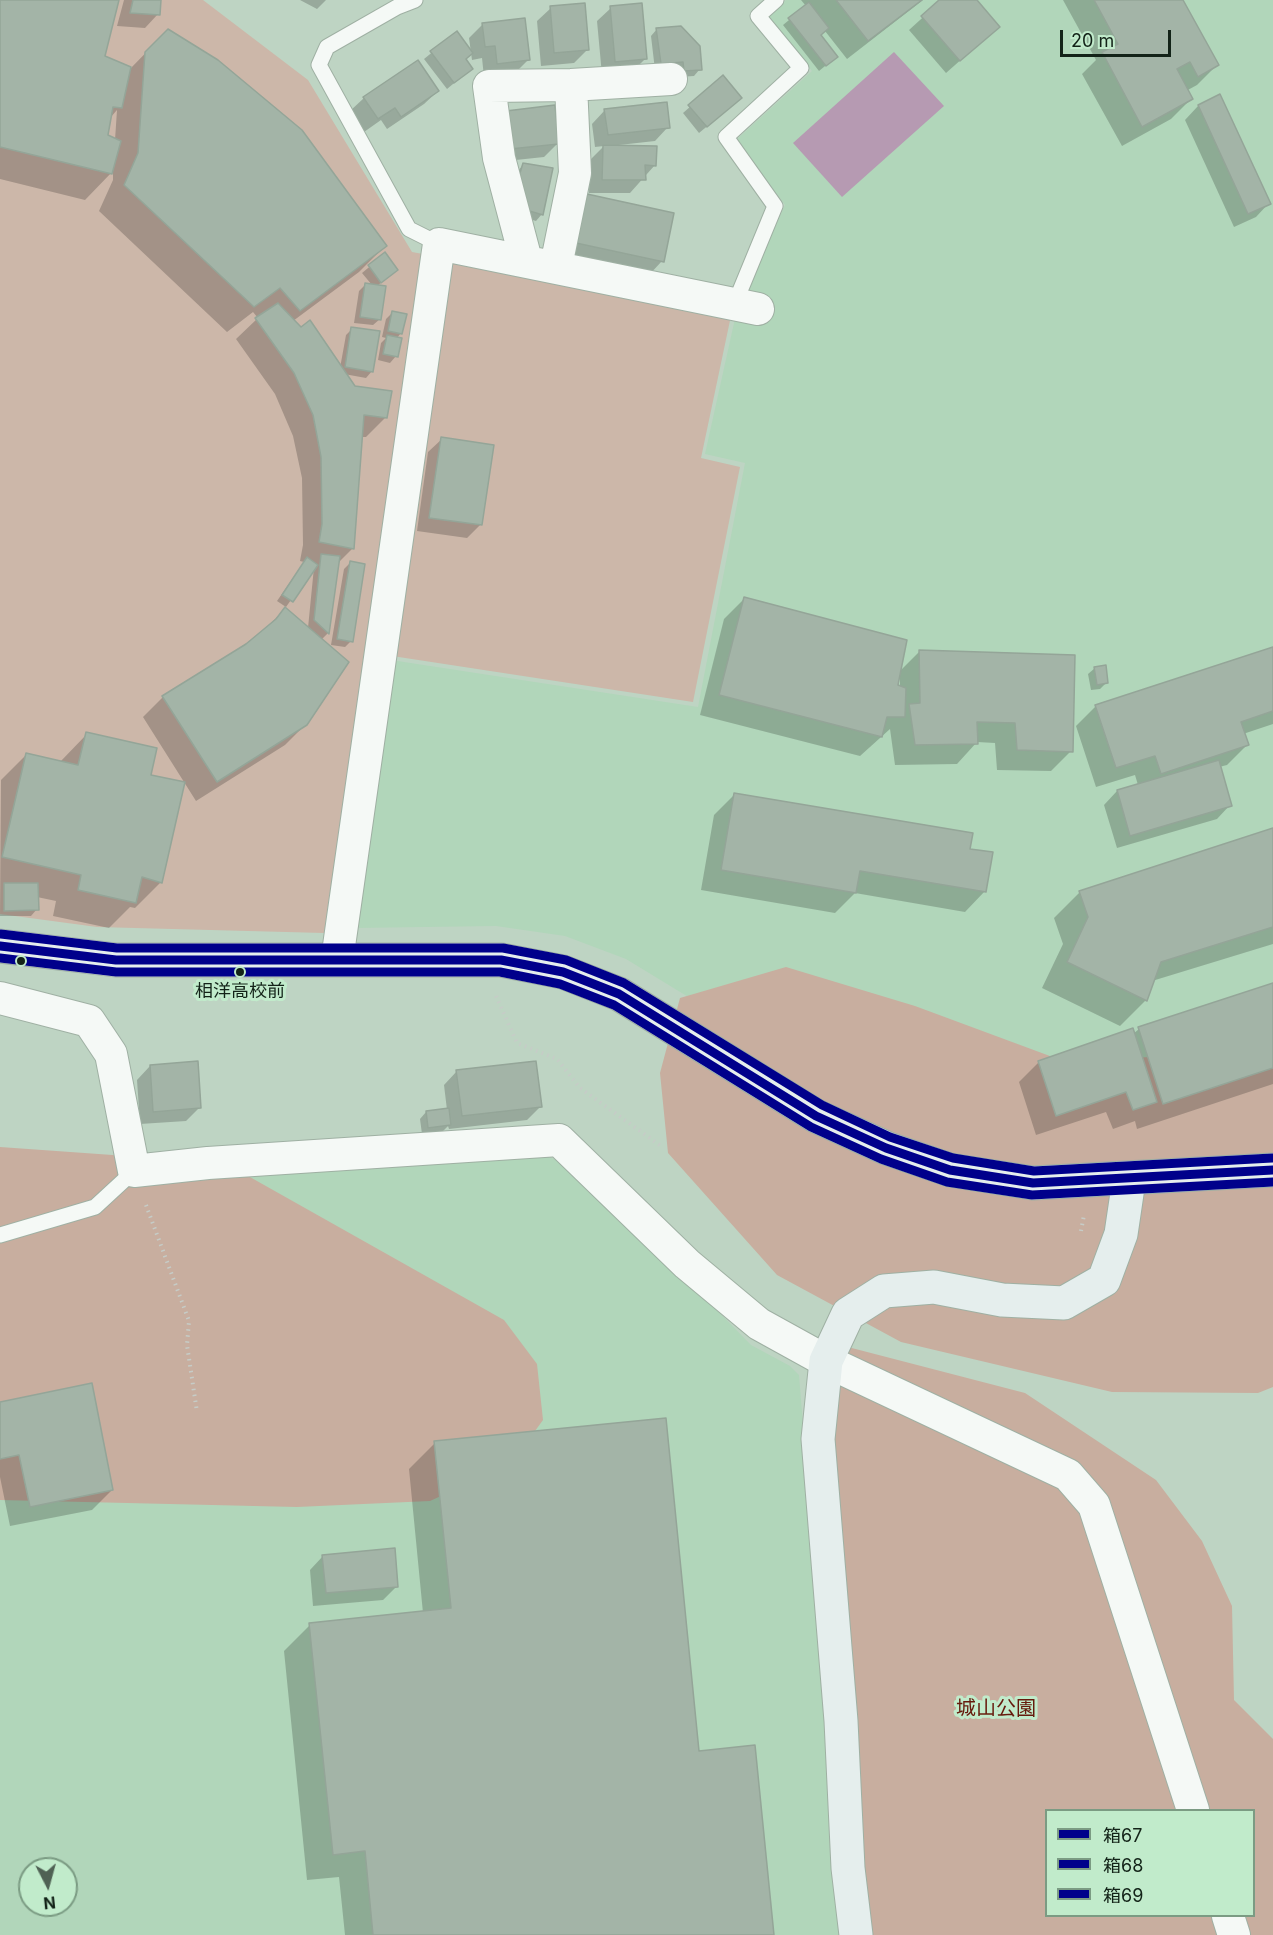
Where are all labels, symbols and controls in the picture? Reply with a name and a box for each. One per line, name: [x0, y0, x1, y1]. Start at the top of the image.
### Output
scale bar: [1063, 18, 1174, 56]
text: 20 m: [1071, 30, 1114, 51]
unlabelled marker: [15, 955, 27, 967]
marker: 相洋高校前: [234, 966, 246, 978]
place label: 相洋高校前: [195, 981, 285, 1003]
park label: 城山公園: [956, 1697, 1036, 1721]
legend: [1045, 1809, 1255, 1917]
text: 箱67: [1103, 1825, 1142, 1846]
text: 箱68: [1103, 1855, 1143, 1876]
north arrow: [18, 1857, 78, 1917]
text: 箱69: [1103, 1885, 1143, 1906]
text: N: [43, 1892, 57, 1913]

